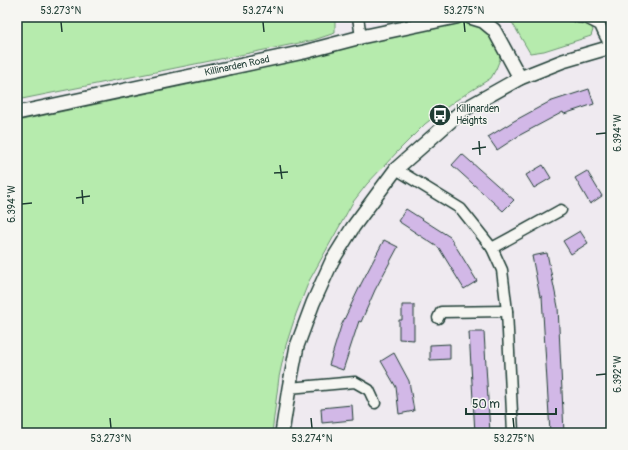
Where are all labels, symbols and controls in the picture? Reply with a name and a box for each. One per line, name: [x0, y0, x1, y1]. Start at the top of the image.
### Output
text: 53.273°N: [41, 5, 82, 17]
text: 53.274°N: [242, 5, 284, 17]
text: 53.275°N: [444, 5, 485, 17]
street label: Killinarden Road: [203, 53, 271, 79]
bus stop icon: Killinarden Heights: [427, 102, 453, 128]
place label: Killinarden Heights: [456, 103, 500, 127]
text: 6.394°W: [612, 114, 624, 152]
text: 6.394°W: [6, 185, 18, 223]
text: 6.392°W: [612, 355, 624, 393]
scale bar: [466, 390, 556, 416]
text: 50 m: [472, 397, 500, 412]
text: 53.273°N: [91, 433, 132, 445]
text: 53.274°N: [291, 433, 333, 445]
text: 53.275°N: [494, 433, 535, 445]

